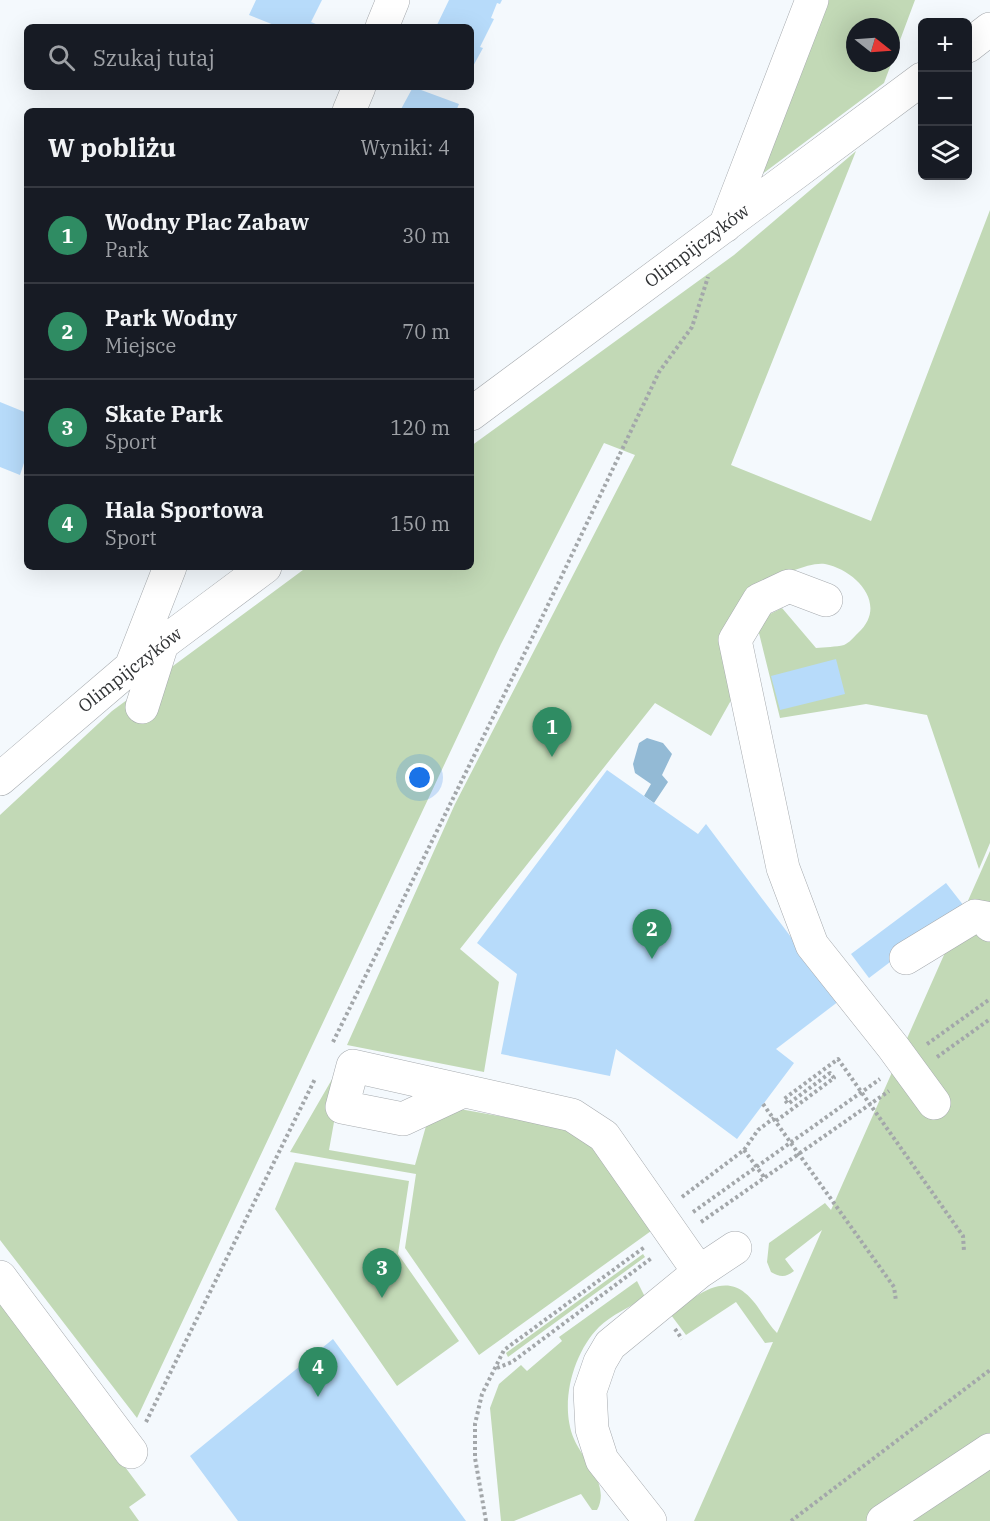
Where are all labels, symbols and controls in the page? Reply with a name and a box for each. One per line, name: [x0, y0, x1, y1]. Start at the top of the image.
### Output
north arrow: [846, 18, 900, 72]
map controls: [918, 18, 972, 180]
button: +: [918, 18, 972, 72]
search box: [24, 24, 474, 90]
icon: search: [45, 41, 78, 74]
text: Szukaj tutaj: [93, 43, 215, 72]
button: −: [918, 72, 972, 126]
button: layers: [918, 126, 972, 180]
text: W pobliżu: [48, 130, 176, 164]
text: Wyniki: 4: [361, 134, 450, 161]
street label: Olimpijczyków: [640, 199, 754, 293]
text: Wodny Plac Zabaw: [105, 207, 309, 236]
text: 1: [62, 222, 74, 249]
text: 30 m: [402, 222, 450, 249]
text: Park: [105, 236, 149, 263]
text: Park Wodny: [105, 303, 237, 332]
text: 2: [62, 318, 74, 345]
text: 70 m: [402, 318, 450, 345]
text: Miejsce: [105, 332, 176, 359]
text: Skate Park: [105, 399, 223, 428]
text: 3: [62, 414, 74, 441]
text: 120 m: [390, 414, 450, 441]
text: Sport: [105, 428, 157, 455]
text: Hala Sportowa: [105, 495, 264, 524]
text: 4: [62, 510, 74, 537]
text: 150 m: [390, 510, 450, 537]
text: Sport: [105, 524, 157, 551]
street label: Olimpijczyków: [73, 622, 186, 717]
pin: 1: [532, 708, 572, 757]
your location: [405, 763, 434, 792]
pin: 2: [632, 910, 672, 959]
pin: 3: [362, 1248, 401, 1298]
pin: 4: [298, 1348, 338, 1397]

